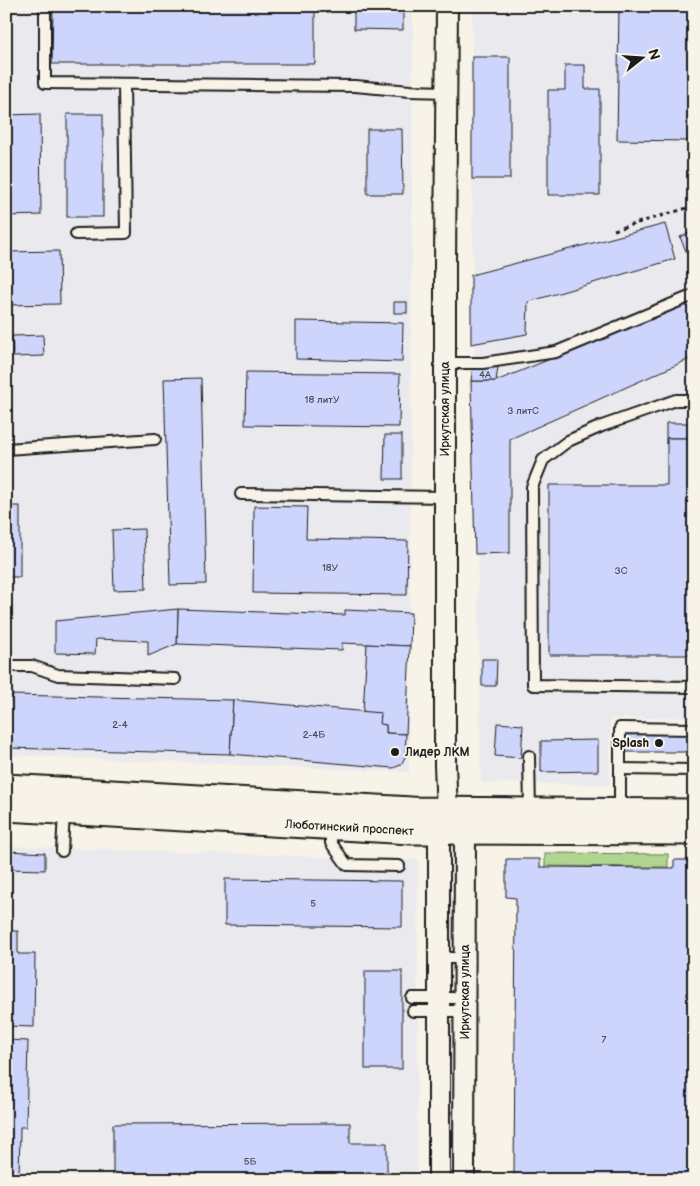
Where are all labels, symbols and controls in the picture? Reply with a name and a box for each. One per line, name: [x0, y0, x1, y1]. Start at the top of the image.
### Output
north arrow: [618, 32, 668, 82]
text: N: [644, 47, 664, 62]
street label: Иркутская улица: [438, 361, 453, 457]
house number: 4А: [479, 369, 492, 381]
house number: 18 литУ: [305, 394, 340, 406]
house number: 3 литС: [507, 405, 539, 417]
house number: 18У: [322, 562, 339, 574]
house number: 3С: [615, 565, 628, 577]
house number: 2-4: [112, 719, 128, 731]
house number: 2-4Б: [303, 729, 325, 741]
place label: Splash: [612, 736, 649, 751]
marker: Splash: [653, 737, 665, 749]
place label: Лидер ЛКМ: [404, 745, 470, 760]
marker: Лидер ЛКМ: [389, 746, 401, 758]
street label: Люботинский проспект: [284, 817, 414, 839]
house number: 5: [310, 898, 316, 910]
street label: Иркутская улица: [458, 944, 473, 1040]
house number: 7: [602, 1034, 607, 1046]
house number: 5Б: [244, 1156, 256, 1168]

